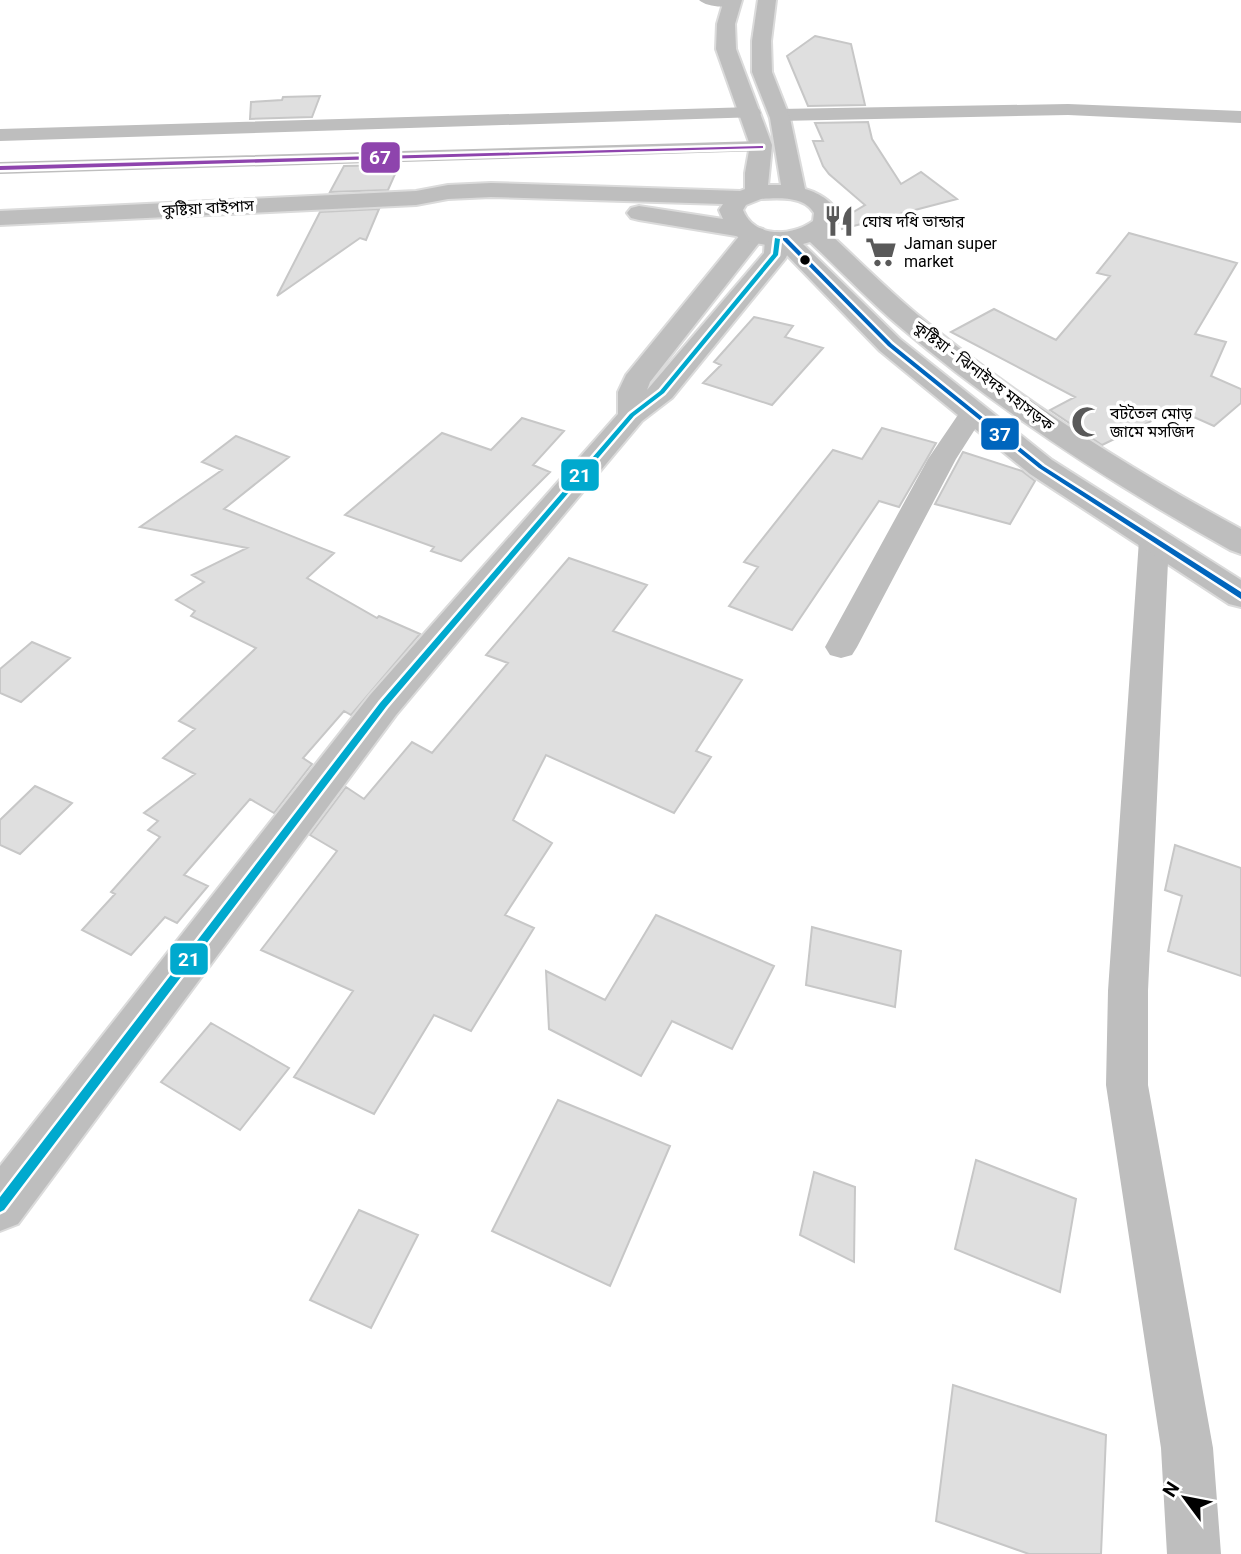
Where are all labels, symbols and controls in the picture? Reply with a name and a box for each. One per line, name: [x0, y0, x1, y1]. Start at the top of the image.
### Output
line badge: 67: [360, 141, 401, 174]
text: 67: [369, 146, 391, 169]
street label: কুষ্টিয়া বাইপাস: [161, 196, 255, 220]
restaurant icon: ঘোষ দধি ভান্ডার: [822, 204, 856, 238]
place label: ঘোষ দধি ভান্ডার: [862, 212, 965, 231]
place label: Jaman super market: [904, 234, 998, 271]
supermarket icon: Jaman super market: [864, 235, 898, 269]
unlabelled marker: [798, 253, 812, 267]
street label: কুষ্টিয়া - ঝিনাইদহ মহাসড়ক: [910, 317, 1058, 435]
place label: বটতৈল মোড় জামে মসজিদ: [1109, 404, 1195, 441]
mosque icon: বটতৈল মোড় জামে মসজিদ: [1070, 405, 1104, 439]
line badge: 37: [980, 417, 1020, 451]
text: 37: [989, 423, 1011, 446]
line badge: 21: [560, 458, 600, 492]
text: 21: [569, 464, 591, 487]
line badge: 21: [169, 942, 209, 976]
text: 21: [178, 948, 200, 971]
north arrow: [1150, 1463, 1220, 1533]
text: N: [1158, 1477, 1184, 1501]

